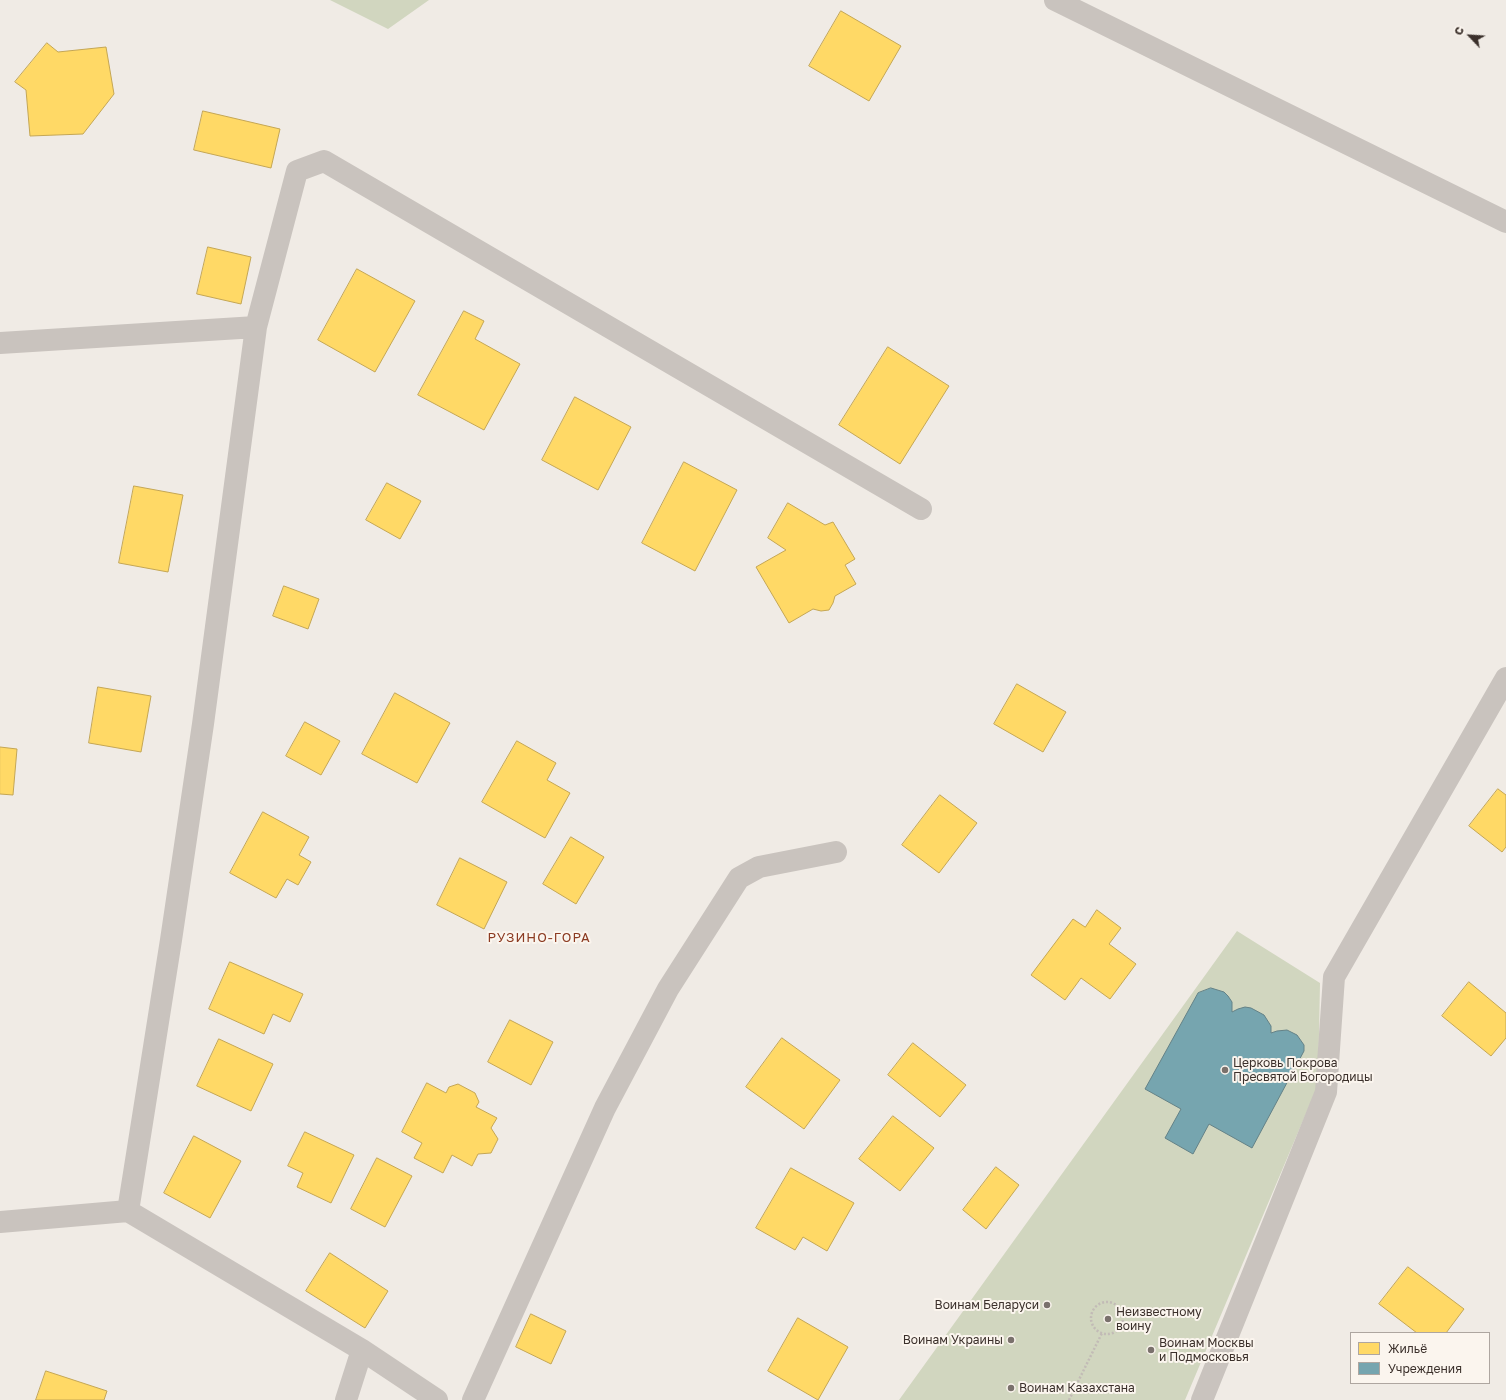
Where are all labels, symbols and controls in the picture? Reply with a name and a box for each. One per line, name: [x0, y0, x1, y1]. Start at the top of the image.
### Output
north arrow: [1450, 16, 1490, 56]
text: С: [1451, 24, 1466, 37]
district label: РУЗИНО-ГОРА: [487, 930, 591, 946]
place label: Церковь Покрова Пресвятой Богородицы: [1233, 1056, 1373, 1084]
marker: Церковь Покрова Пресвятой Богородицы: [1220, 1065, 1230, 1075]
place label: Воинам Беларуси: [935, 1298, 1039, 1312]
marker: Воинам Беларуси: [1042, 1300, 1052, 1310]
place label: Неизвестному воину: [1116, 1305, 1202, 1333]
marker: Неизвестному воину: [1103, 1314, 1113, 1324]
legend: [1350, 1332, 1490, 1384]
place label: Воинам Украины: [903, 1333, 1003, 1347]
marker: Воинам Украины: [1006, 1335, 1016, 1345]
place label: Воинам Москвы и Подмосковья: [1159, 1336, 1254, 1364]
text: Жильё: [1388, 1341, 1427, 1356]
marker: Воинам Москвы и Подмосковья: [1146, 1345, 1156, 1355]
text: Учреждения: [1388, 1361, 1462, 1376]
place label: Воинам Казахстана: [1019, 1381, 1135, 1395]
marker: Воинам Казахстана: [1006, 1383, 1016, 1393]

